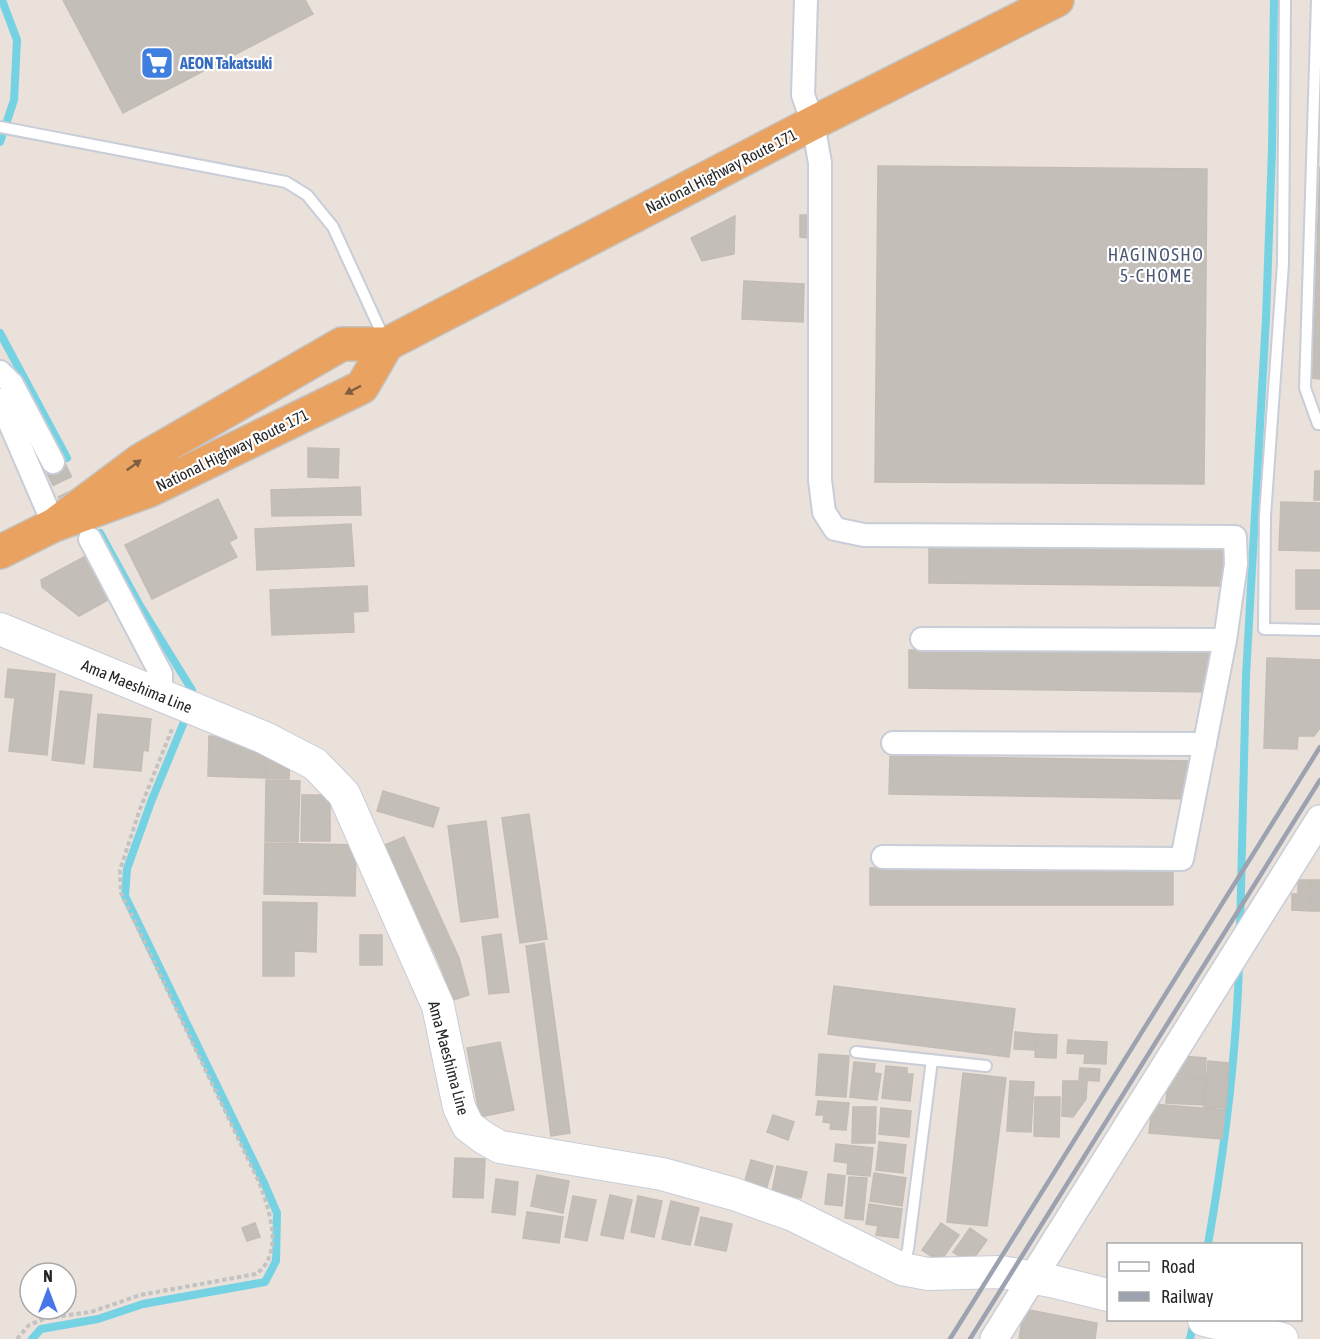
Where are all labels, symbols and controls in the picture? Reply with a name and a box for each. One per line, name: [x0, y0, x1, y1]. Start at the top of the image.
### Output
supermarket icon: AEON Takatsuki: [139, 45, 175, 81]
place label: AEON Takatsuki: [179, 54, 272, 72]
street label: National Highway Route 171: [642, 125, 800, 218]
district label: HAGINOSHO 5-CHOME: [1108, 244, 1204, 286]
one-way arrow: [344, 385, 362, 395]
street label: National Highway Route 171: [153, 405, 312, 496]
one-way arrow: [125, 459, 141, 471]
street label: Ama Maeshima Line: [79, 656, 195, 716]
street label: Ama Maeshima Line: [425, 999, 473, 1117]
legend: [1107, 1243, 1302, 1321]
text: Road: [1161, 1256, 1195, 1277]
north arrow: [18, 1261, 78, 1321]
text: N: [43, 1267, 53, 1285]
text: Railway: [1161, 1286, 1213, 1307]

